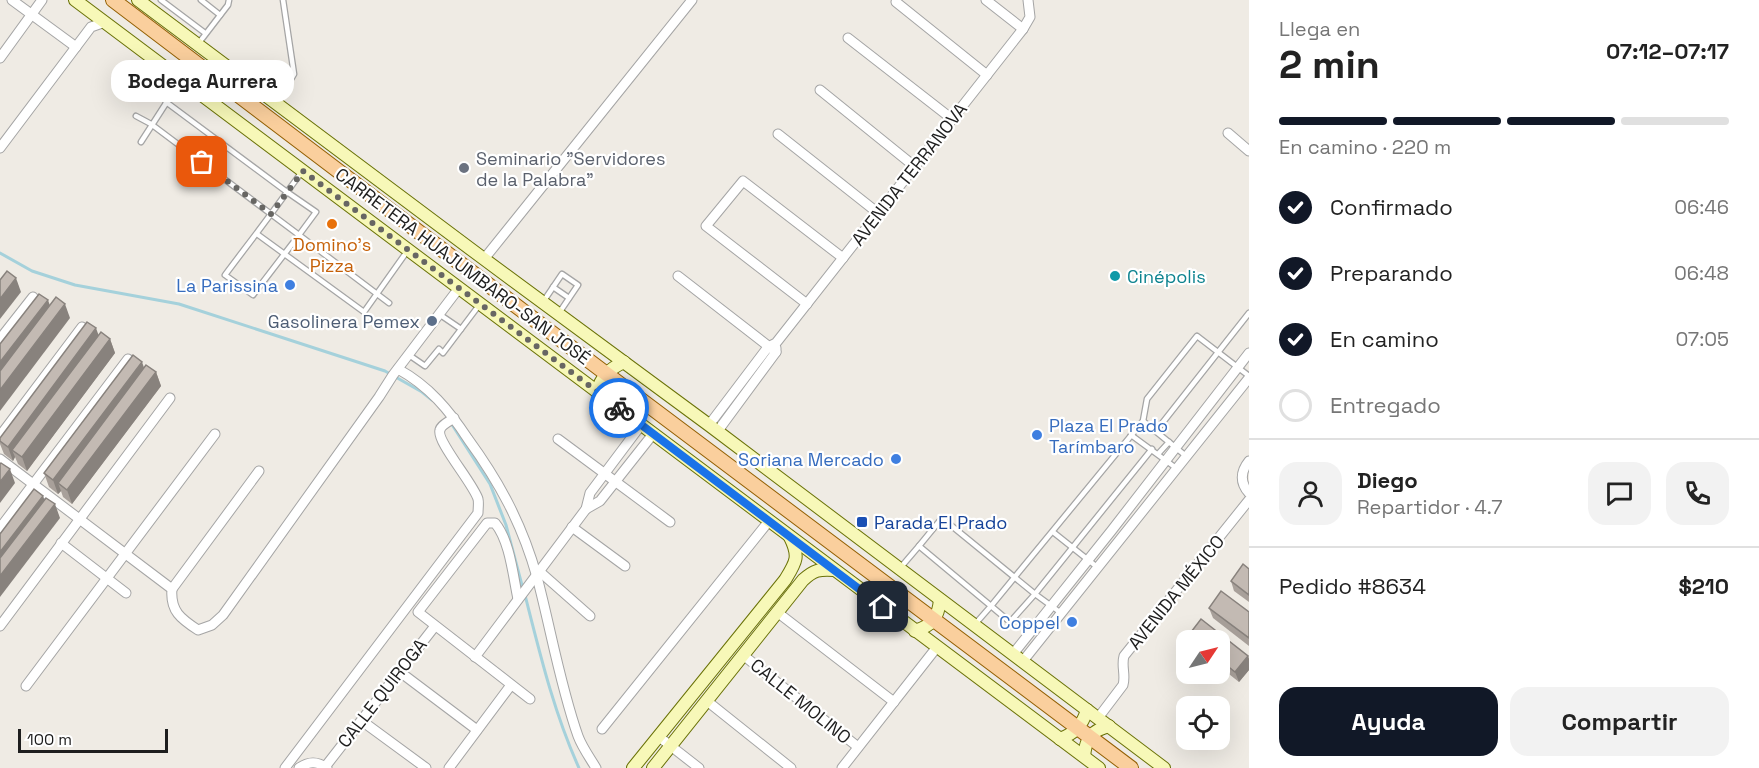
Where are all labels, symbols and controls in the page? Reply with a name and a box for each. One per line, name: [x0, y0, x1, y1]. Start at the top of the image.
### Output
text: Llega en: [1279, 16, 1360, 42]
text: 07:12–07:17: [1606, 37, 1729, 65]
text: 2 min: [1279, 40, 1380, 89]
callout: Bodega Aurrera: [110, 60, 294, 102]
text: Bodega Aurrera: [127, 68, 278, 94]
street label: AVENIDA TERRANOVA: [846, 98, 972, 250]
text: En camino · 220 m: [1279, 134, 1451, 160]
pin: [176, 136, 227, 187]
icon: bag: [185, 145, 218, 178]
place label: Seminario "Servidores de la Palabra": [476, 147, 665, 191]
marker: Seminario "Servidores de la Palabra": [457, 161, 471, 175]
street label: CARRETERA HUAJUMBARO-SAN JOSÉ: [331, 162, 595, 370]
icon: check: [1279, 191, 1312, 224]
text: Confirmado: [1330, 193, 1453, 221]
text: 06:46: [1674, 194, 1729, 220]
marker: Domino's Pizza: [325, 217, 339, 231]
place label: Domino's Pizza: [293, 233, 371, 277]
icon: check: [1279, 257, 1312, 290]
text: Preparando: [1330, 259, 1453, 287]
text: 06:48: [1674, 260, 1729, 286]
place label: Cinépolis: [1127, 265, 1206, 288]
marker: Cinépolis: [1108, 269, 1122, 283]
place label: La Parissina: [176, 274, 278, 297]
marker: La Parissina: [283, 278, 297, 292]
place label: Gasolinera Pemex: [268, 310, 420, 333]
marker: Gasolinera Pemex: [425, 314, 439, 328]
icon: check: [1279, 323, 1312, 356]
text: En camino: [1330, 325, 1439, 353]
text: 07:05: [1675, 326, 1729, 352]
courier: [589, 378, 649, 438]
text: Entregado: [1330, 391, 1441, 419]
icon: bike: [603, 392, 636, 425]
place label: Plaza El Prado Tarímbaro: [1049, 414, 1168, 458]
marker: Plaza El Prado Tarímbaro: [1030, 428, 1044, 442]
place label: Soriana Mercado: [738, 448, 884, 471]
marker: Soriana Mercado: [889, 452, 903, 466]
button: person: [1279, 462, 1342, 525]
button: chat: [1588, 462, 1651, 525]
button: phone: [1666, 462, 1729, 525]
text: Diego: [1357, 466, 1418, 494]
text: Repartidor · 4.7: [1357, 494, 1502, 520]
place label: Parada El Prado: [874, 511, 1007, 534]
marker: Parada El Prado: [855, 515, 869, 529]
street label: AVENIDA MÉXICO: [1123, 530, 1229, 654]
text: Pedido #8634: [1279, 572, 1426, 600]
text: $210: [1678, 572, 1729, 600]
pin: [857, 581, 908, 632]
icon: home: [866, 590, 899, 623]
place label: Coppel: [999, 611, 1060, 634]
marker: Coppel: [1065, 615, 1079, 629]
north arrow: [1176, 630, 1230, 684]
map controls: [1176, 630, 1230, 750]
street label: CALLE QUIROGA: [332, 634, 432, 752]
street label: CALLE MOLINO: [746, 653, 856, 749]
button: Ayuda: [1279, 687, 1498, 756]
button: Compartir: [1510, 687, 1729, 756]
button: locate: [1176, 696, 1230, 750]
scale bar: [18, 726, 168, 754]
text: 100 m: [27, 729, 72, 750]

